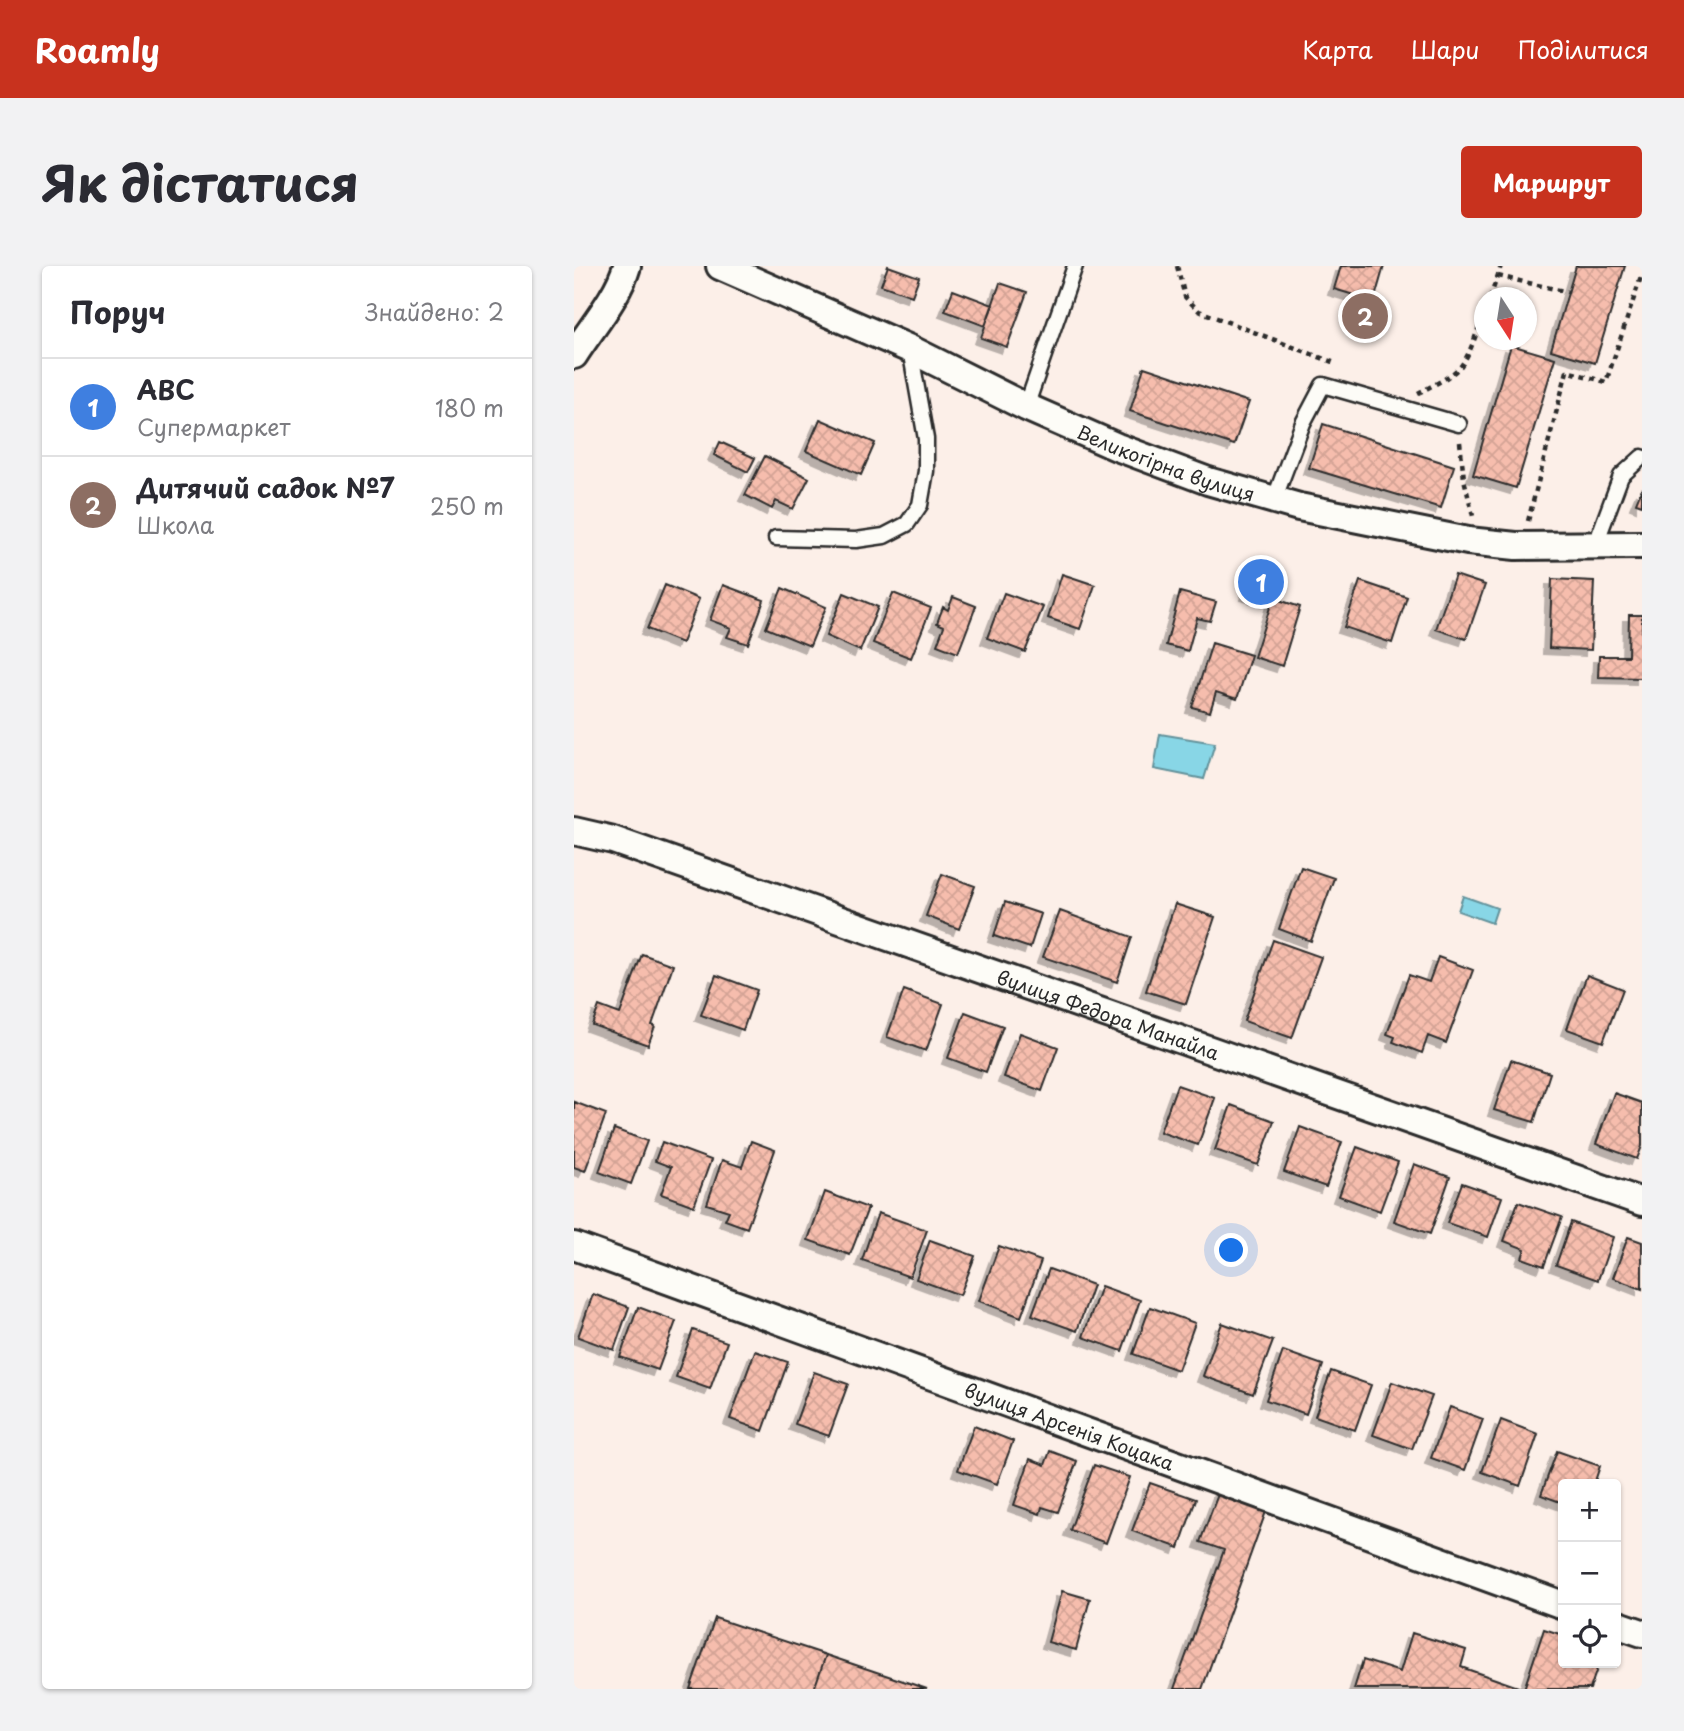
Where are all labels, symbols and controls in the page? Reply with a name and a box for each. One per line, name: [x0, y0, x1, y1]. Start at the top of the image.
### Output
text: Roamly: [35, 24, 160, 74]
text: Карта: [1302, 31, 1373, 67]
text: Шари: [1411, 31, 1480, 67]
text: Поділитися: [1518, 31, 1649, 67]
text: Як дістатися: [42, 145, 359, 219]
button: Маршрут: [1461, 146, 1642, 218]
north arrow: [1474, 287, 1537, 350]
text: Поруч: [70, 289, 165, 334]
pin: 2: [1342, 290, 1388, 342]
text: Знайдено: 2: [365, 294, 504, 329]
text: АВС: [137, 370, 195, 409]
text: 1: [88, 390, 99, 425]
text: 180 m: [435, 390, 504, 425]
text: Супермаркет: [137, 409, 291, 444]
street label: Великогірна вулиця: [1073, 417, 1258, 508]
text: Дитячий садок №7: [137, 468, 395, 507]
text: 2: [85, 488, 101, 523]
text: 250 m: [430, 488, 504, 523]
text: Школа: [137, 507, 214, 542]
pin: 1: [1238, 556, 1284, 608]
street label: вулиця Федора Манайла: [993, 962, 1223, 1066]
your location: [1214, 1233, 1248, 1267]
street label: вулиця Арсенія Коцака: [961, 1375, 1178, 1477]
map controls: [1558, 1479, 1621, 1668]
button: +: [1558, 1479, 1621, 1542]
button: −: [1558, 1542, 1621, 1605]
button: locate: [1558, 1605, 1621, 1668]

